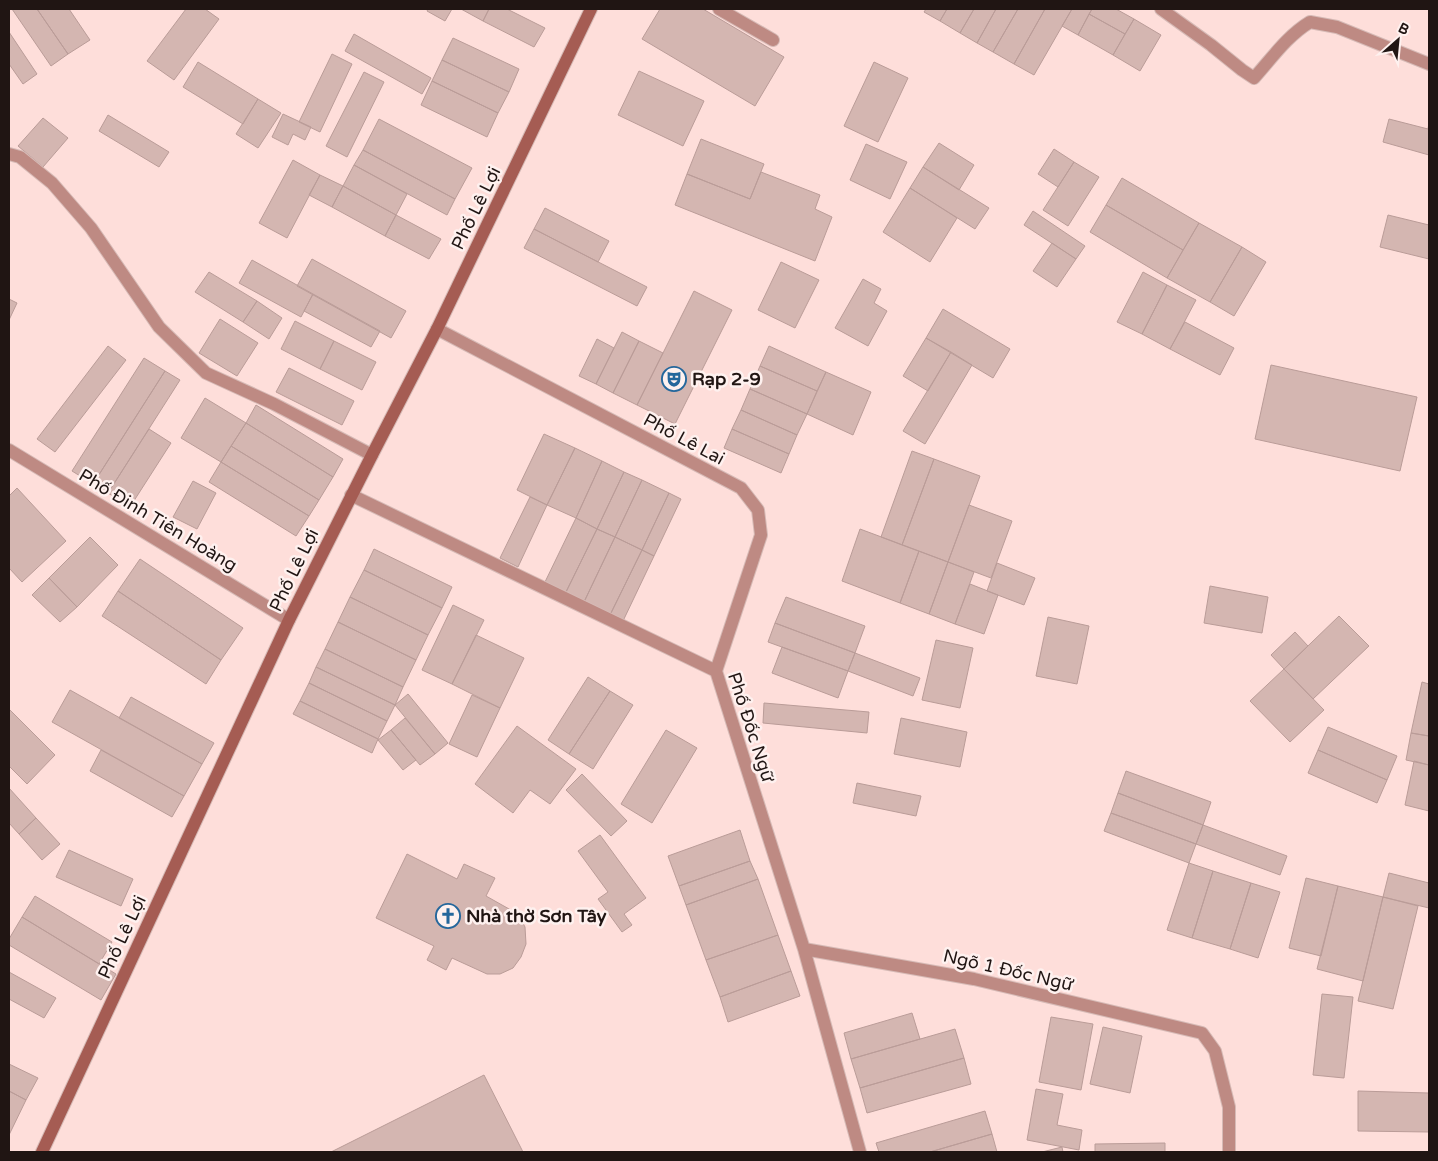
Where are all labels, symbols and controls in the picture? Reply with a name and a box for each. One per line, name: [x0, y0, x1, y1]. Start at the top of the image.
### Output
north arrow: [1373, 15, 1423, 65]
text: B: [1395, 19, 1412, 39]
street label: Phố Lê Lợi: [446, 163, 506, 253]
theatre icon: Rạp 2-9: [661, 366, 687, 392]
place label: Rạp 2-9: [692, 368, 761, 390]
street label: Phố Lê Lai: [640, 408, 728, 470]
street label: Phố Đinh Tiên Hoàng: [75, 464, 241, 576]
street label: Phố Lê Lợi: [264, 525, 324, 615]
street label: Phố Đốc Ngữ: [723, 670, 780, 786]
street label: Phố Lê Lợi: [93, 892, 151, 982]
church icon: Nhà thờ Sơn Tây: [435, 903, 461, 929]
place label: Nhà thờ Sơn Tây: [466, 905, 607, 927]
street label: Ngõ 1 Đốc Ngữ: [941, 944, 1077, 996]

